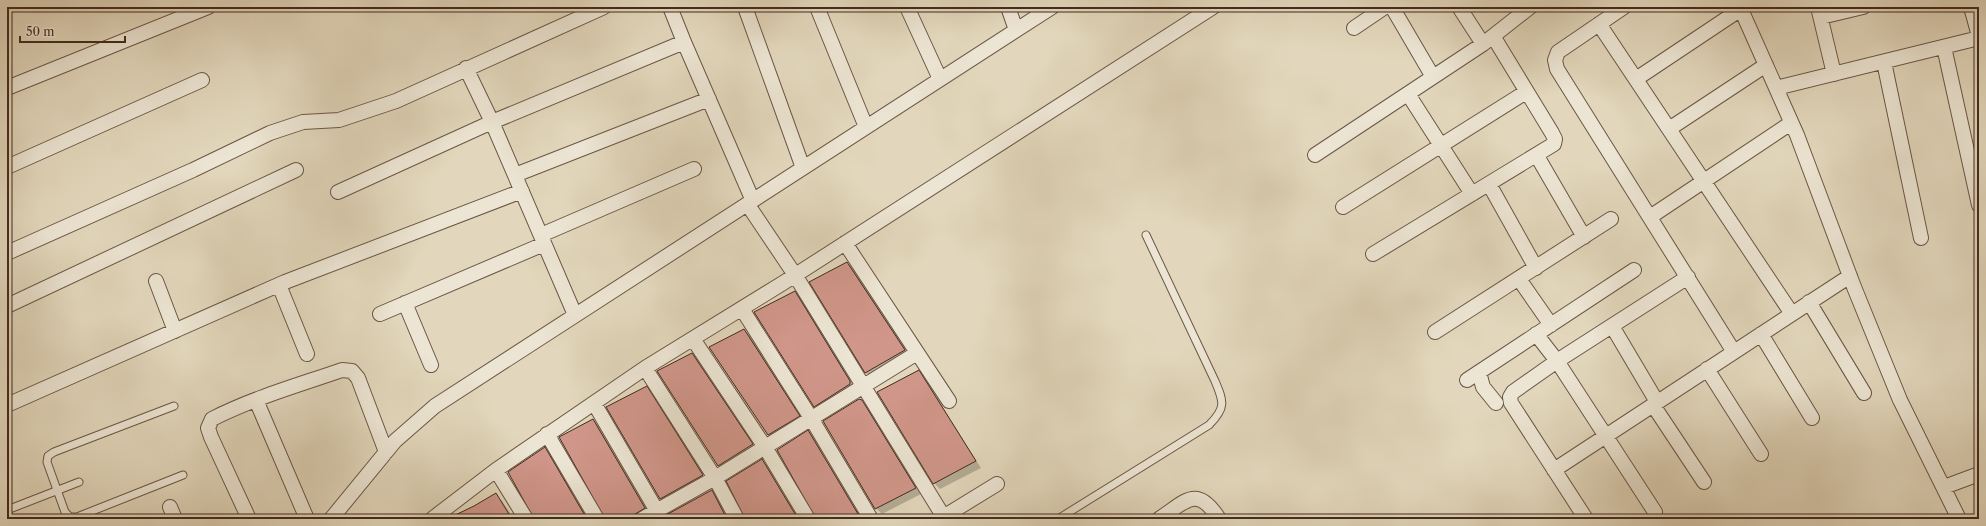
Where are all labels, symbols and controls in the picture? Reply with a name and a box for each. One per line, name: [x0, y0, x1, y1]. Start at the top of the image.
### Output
scale bar: [20, 18, 125, 44]
text: 50 m: [26, 24, 55, 39]

